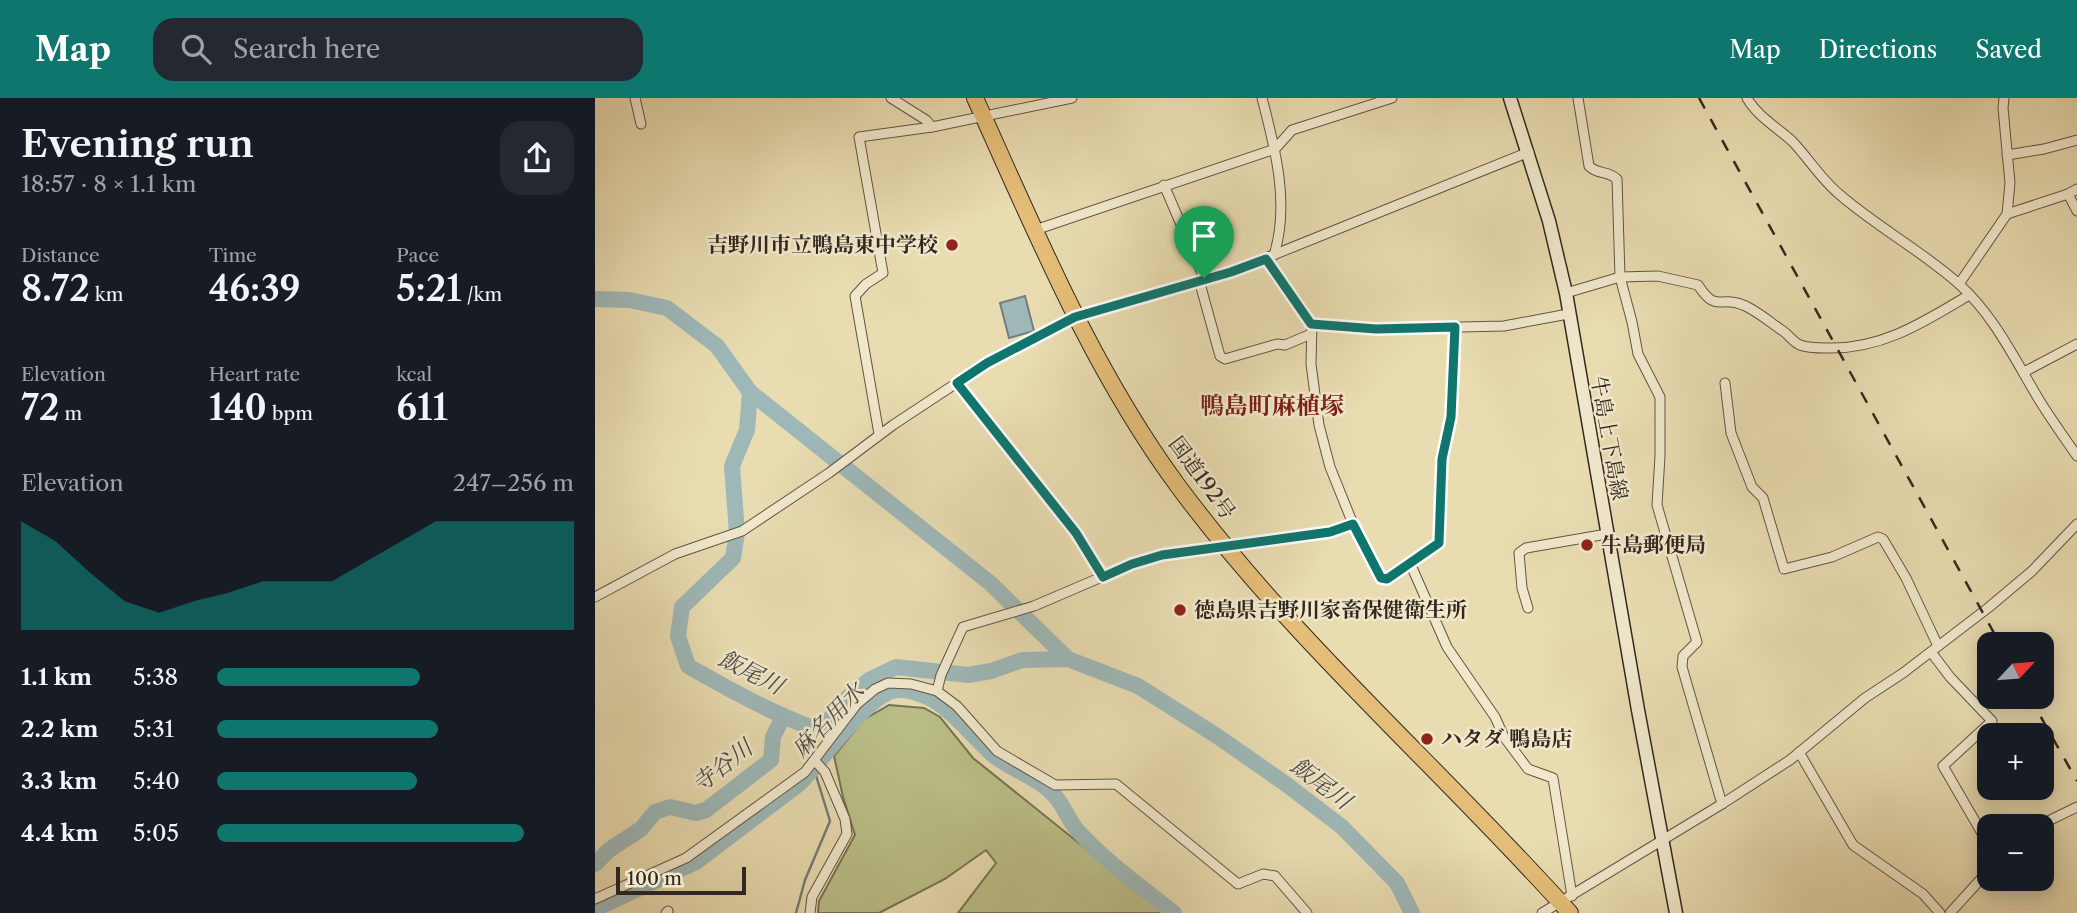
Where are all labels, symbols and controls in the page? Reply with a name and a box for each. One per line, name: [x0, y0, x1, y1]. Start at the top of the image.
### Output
search box: [153, 18, 643, 81]
text: Map: [35, 29, 111, 70]
icon: search: [177, 30, 215, 68]
text: Search here: [233, 33, 380, 65]
text: Map: [1729, 35, 1781, 64]
text: Directions: [1819, 35, 1937, 64]
text: Saved: [1975, 35, 2042, 64]
text: Evening run: [21, 120, 254, 167]
button: share: [500, 121, 574, 195]
text: 18:57 · 8 × 1.1 km: [21, 170, 197, 198]
pin: [1174, 206, 1234, 278]
icon: arrive: [1185, 217, 1223, 255]
place label: 吉野川市立鴨島東中学校: [707, 232, 938, 257]
marker: 吉野川市立鴨島東中学校: [944, 237, 960, 253]
text: Distance: [21, 244, 100, 267]
text: Time: [209, 244, 257, 267]
text: Pace: [396, 244, 439, 267]
text: 8.72: [21, 267, 90, 310]
text: 46:39: [209, 267, 301, 310]
text: 5:21: [396, 267, 462, 310]
text: km: [90, 283, 124, 306]
text: /km: [462, 283, 502, 306]
text: Elevation: [21, 363, 106, 386]
text: Heart rate: [209, 363, 300, 386]
text: kcal: [396, 363, 432, 386]
street label: 牛島上下島線: [1586, 374, 1633, 502]
text: 72: [21, 386, 59, 429]
text: 140: [209, 386, 267, 429]
text: 611: [396, 386, 448, 429]
district label: 鴨島町麻植塚: [1200, 391, 1344, 420]
text: m: [59, 402, 82, 425]
text: bpm: [267, 402, 313, 425]
street label: 国道192号: [1164, 431, 1241, 524]
text: Elevation: [21, 469, 124, 497]
text: 247–256 m: [453, 469, 574, 497]
place label: 牛島郵便局: [1601, 532, 1706, 557]
marker: 牛島郵便局: [1579, 537, 1595, 553]
place label: 徳島県吉野川家畜保健衛生所: [1194, 597, 1467, 622]
marker: 徳島県吉野川家畜保健衛生所: [1172, 602, 1188, 618]
north arrow: [1977, 632, 2055, 709]
map controls: [1977, 632, 2054, 891]
water label: 飯尾川: [714, 644, 791, 701]
text: 1.1 km: [21, 663, 92, 691]
text: 5:38: [133, 663, 178, 691]
water label: 麻名用水: [786, 676, 871, 763]
text: 2.2 km: [21, 715, 98, 743]
text: 5:31: [133, 715, 174, 743]
button: +: [1977, 723, 2054, 800]
place label: ハタダ 鴨島店: [1441, 726, 1572, 751]
marker: ハタダ 鴨島店: [1419, 731, 1435, 747]
water label: 寺谷川: [686, 732, 760, 798]
water label: 飯尾川: [1285, 751, 1359, 817]
text: 3.3 km: [21, 767, 97, 795]
text: 5:40: [133, 767, 180, 795]
button: −: [1977, 814, 2054, 891]
text: 4.4 km: [21, 819, 98, 847]
text: 5:05: [133, 819, 179, 847]
scale bar: [616, 864, 745, 896]
text: 100 m: [627, 867, 682, 890]

